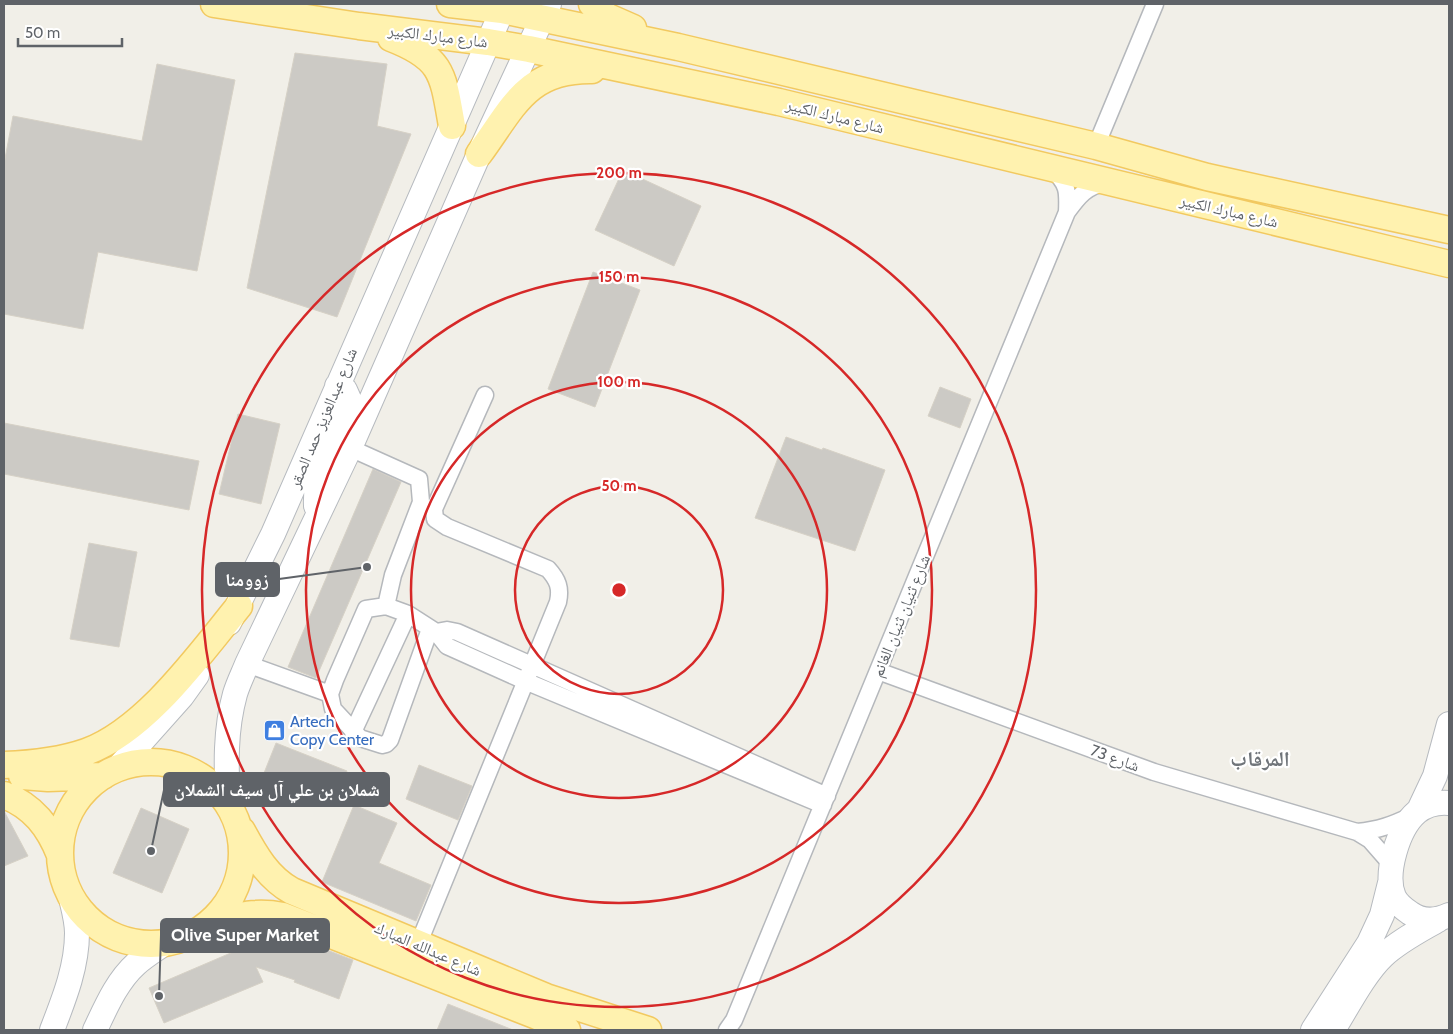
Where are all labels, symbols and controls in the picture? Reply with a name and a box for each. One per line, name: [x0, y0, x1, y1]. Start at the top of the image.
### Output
scale bar: [18, 15, 121, 47]
street label: شارع مبارك الكبير: [386, 20, 489, 53]
text: 50 m: [25, 24, 60, 42]
street label: شارع مبارك الكبير: [783, 94, 886, 138]
text: 200 m: [596, 164, 642, 182]
street label: شارع مبارك الكبير: [1177, 190, 1280, 232]
text: 150 m: [599, 268, 639, 286]
street label: شارع عبدالعزيز حمد الصقر: [284, 345, 362, 492]
text: 100 m: [597, 373, 641, 391]
text: 50 m: [601, 477, 637, 495]
street label: شارع ثنيان ثنيان الغانم: [868, 552, 935, 680]
callout: زوومنا: [216, 563, 279, 596]
text: زوومنا: [225, 569, 269, 591]
centre of rings: [610, 581, 628, 599]
place label: Artech Copy Center: [290, 712, 375, 749]
shop icon: Artech Copy Center: [262, 718, 286, 742]
street label: شارع 73: [1088, 740, 1142, 777]
district label: المرقاب: [1230, 746, 1290, 771]
callout: شملان بن علي آل سيف الشملان: [164, 773, 389, 806]
text: شملان بن علي آل سيف الشملان: [174, 779, 380, 804]
street label: شارع عبدالله المبارك: [371, 918, 484, 981]
callout: Olive Super Market: [161, 919, 329, 952]
text: Olive Super Market: [171, 924, 319, 946]

